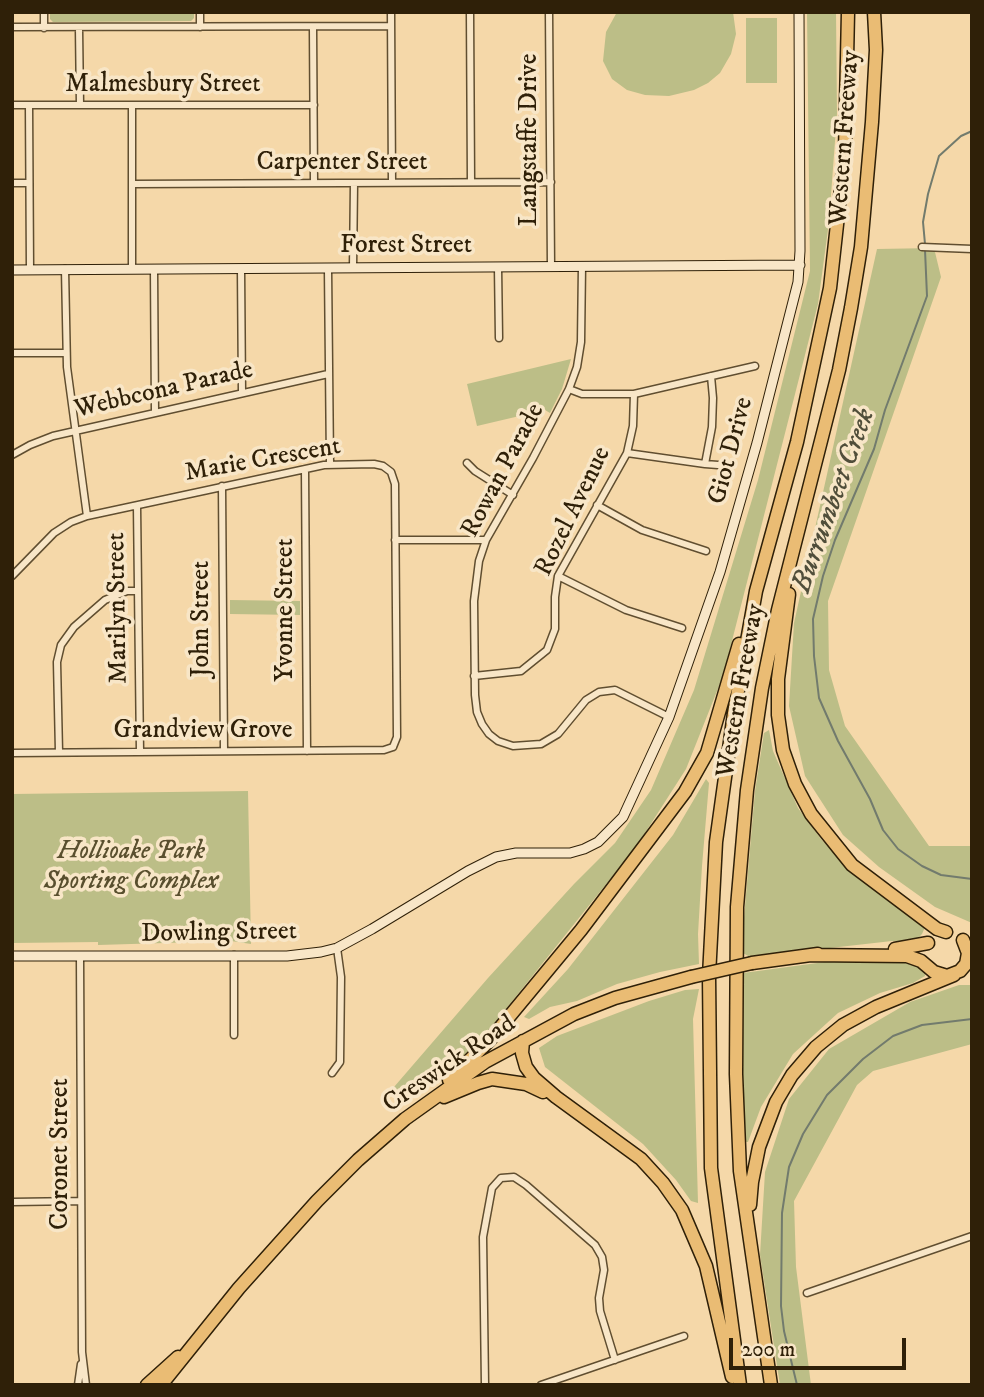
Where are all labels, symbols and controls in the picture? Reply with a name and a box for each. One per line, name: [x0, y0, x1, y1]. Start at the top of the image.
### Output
street label: Western Freeway: [824, 49, 868, 227]
street label: Langstaffe Drive: [515, 54, 547, 226]
street label: Malmesbury Street: [65, 70, 261, 102]
street label: Carpenter Street: [256, 148, 428, 180]
street label: Forest Street: [340, 231, 472, 263]
street label: Webbcona Parade: [72, 355, 256, 427]
street label: Giot Drive: [703, 394, 761, 508]
street label: Rowan Parade: [456, 399, 552, 543]
water label: Burrumbeet Creek: [786, 405, 884, 597]
street label: Marie Crescent: [183, 432, 343, 490]
street label: Rozel Avenue: [529, 442, 619, 582]
street label: Marilyn Street: [102, 532, 136, 684]
street label: Yvonne Street: [271, 538, 303, 682]
street label: John Street: [187, 561, 219, 677]
street label: Western Freeway: [711, 602, 773, 780]
street label: Grandview Grove: [114, 716, 292, 748]
park label: Hollioake Park Sporting Complex: [44, 837, 218, 898]
street label: Dowling Street: [141, 917, 297, 951]
street label: Creswick Road: [378, 1009, 522, 1121]
street label: Coronet Street: [46, 1078, 78, 1230]
scale bar: [732, 1324, 909, 1368]
text: 200 m: [742, 1337, 795, 1363]

